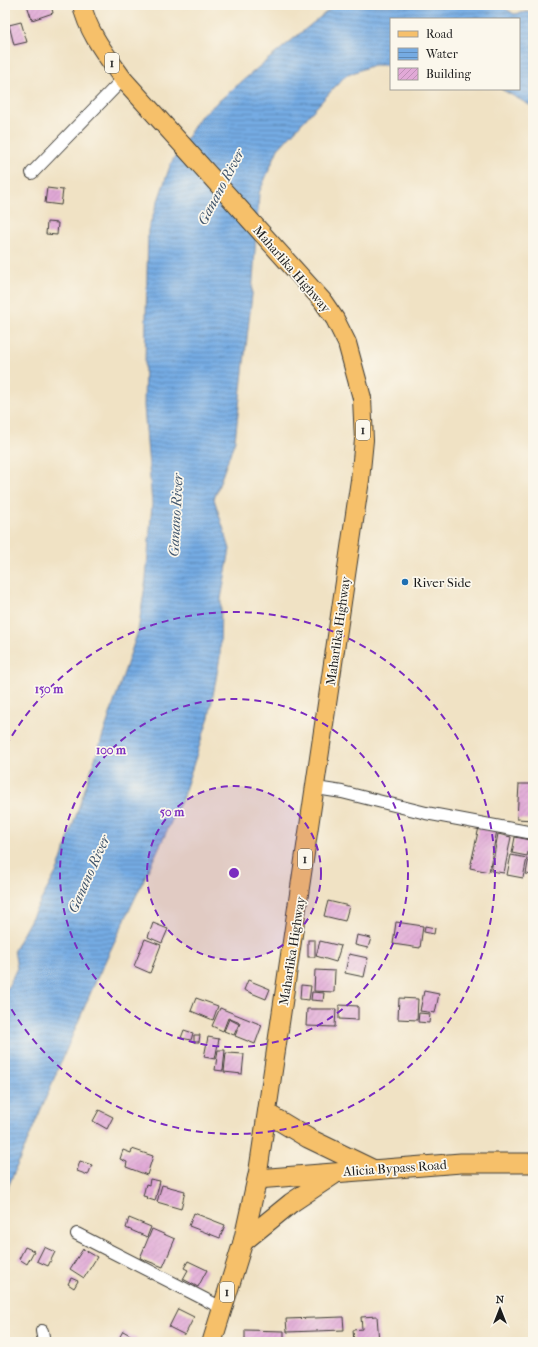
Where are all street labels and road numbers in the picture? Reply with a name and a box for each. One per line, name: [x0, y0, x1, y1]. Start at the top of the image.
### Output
road number: 1: [105, 53, 119, 73]
street label: Maharlika Highway: [250, 223, 334, 316]
road number: 1: [356, 420, 370, 440]
street label: Maharlika Highway: [323, 574, 353, 686]
road number: 1: [298, 849, 312, 869]
street label: Maharlika Highway: [276, 895, 308, 1006]
street label: Alicia Bypass Road: [342, 1157, 448, 1179]
road number: 1: [220, 1282, 234, 1302]

